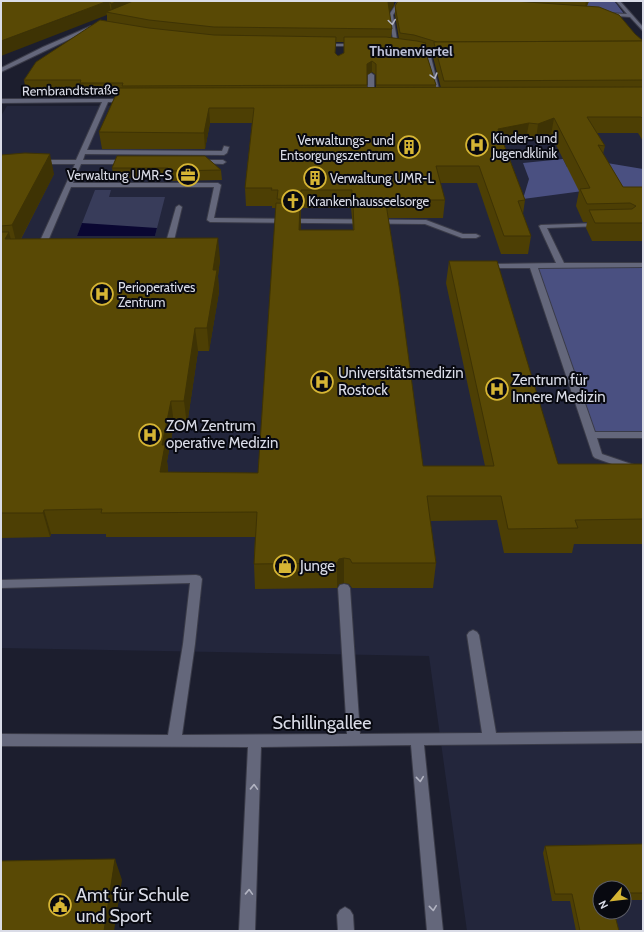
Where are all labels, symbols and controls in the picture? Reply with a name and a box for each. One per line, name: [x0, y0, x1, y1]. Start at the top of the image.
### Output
one-way arrow: [387, 18, 396, 25]
district label: Thünenviertel: [369, 42, 453, 60]
one-way arrow: [429, 73, 437, 79]
street label: Rembrandtstraße: [22, 81, 119, 99]
place label: Kinder- und Jugendklinik: [491, 130, 557, 161]
place label: Verwaltungs- und Entsorgungszentrum: [280, 132, 394, 163]
hospital icon: Kinder- und Jugendklinik: [464, 132, 490, 158]
building icon: Verwaltungs- und Entsorgungszentrum: [396, 134, 422, 160]
office icon: Verwaltung UMR-S: [175, 162, 201, 188]
building icon: Verwaltung UMR-L: [302, 165, 328, 191]
place label: Verwaltung UMR-S: [67, 167, 172, 183]
place label: Verwaltung UMR-L: [330, 170, 435, 186]
church icon: Krankenhausseelsorge: [280, 188, 306, 214]
place label: Krankenhausseelsorge: [308, 193, 430, 209]
place label: Perioperatives Zentrum: [118, 279, 196, 310]
hospital icon: Perioperatives Zentrum: [89, 281, 115, 307]
place label: Universitätsmedizin Rostock: [338, 364, 464, 399]
hospital icon: Universitätsmedizin Rostock: [309, 369, 335, 395]
place label: Zentrum für Innere Medizin: [512, 371, 606, 406]
hospital icon: Zentrum für Innere Medizin: [484, 376, 510, 402]
place label: ZOM Zentrum operative Medizin: [166, 417, 278, 452]
hospital icon: ZOM Zentrum operative Medizin: [137, 422, 163, 448]
shop icon: Junge: [272, 553, 298, 579]
place label: Junge: [299, 557, 335, 575]
street label: Schillingallee: [272, 712, 372, 734]
one-way arrow: [416, 776, 425, 782]
one-way arrow: [250, 784, 258, 790]
north arrow: [592, 880, 632, 920]
place label: Amt für Schule und Sport: [76, 884, 189, 927]
one-way arrow: [244, 889, 253, 895]
public building icon: Amt für Schule und Sport: [47, 892, 73, 918]
text: N: [595, 898, 611, 911]
one-way arrow: [428, 905, 437, 911]

